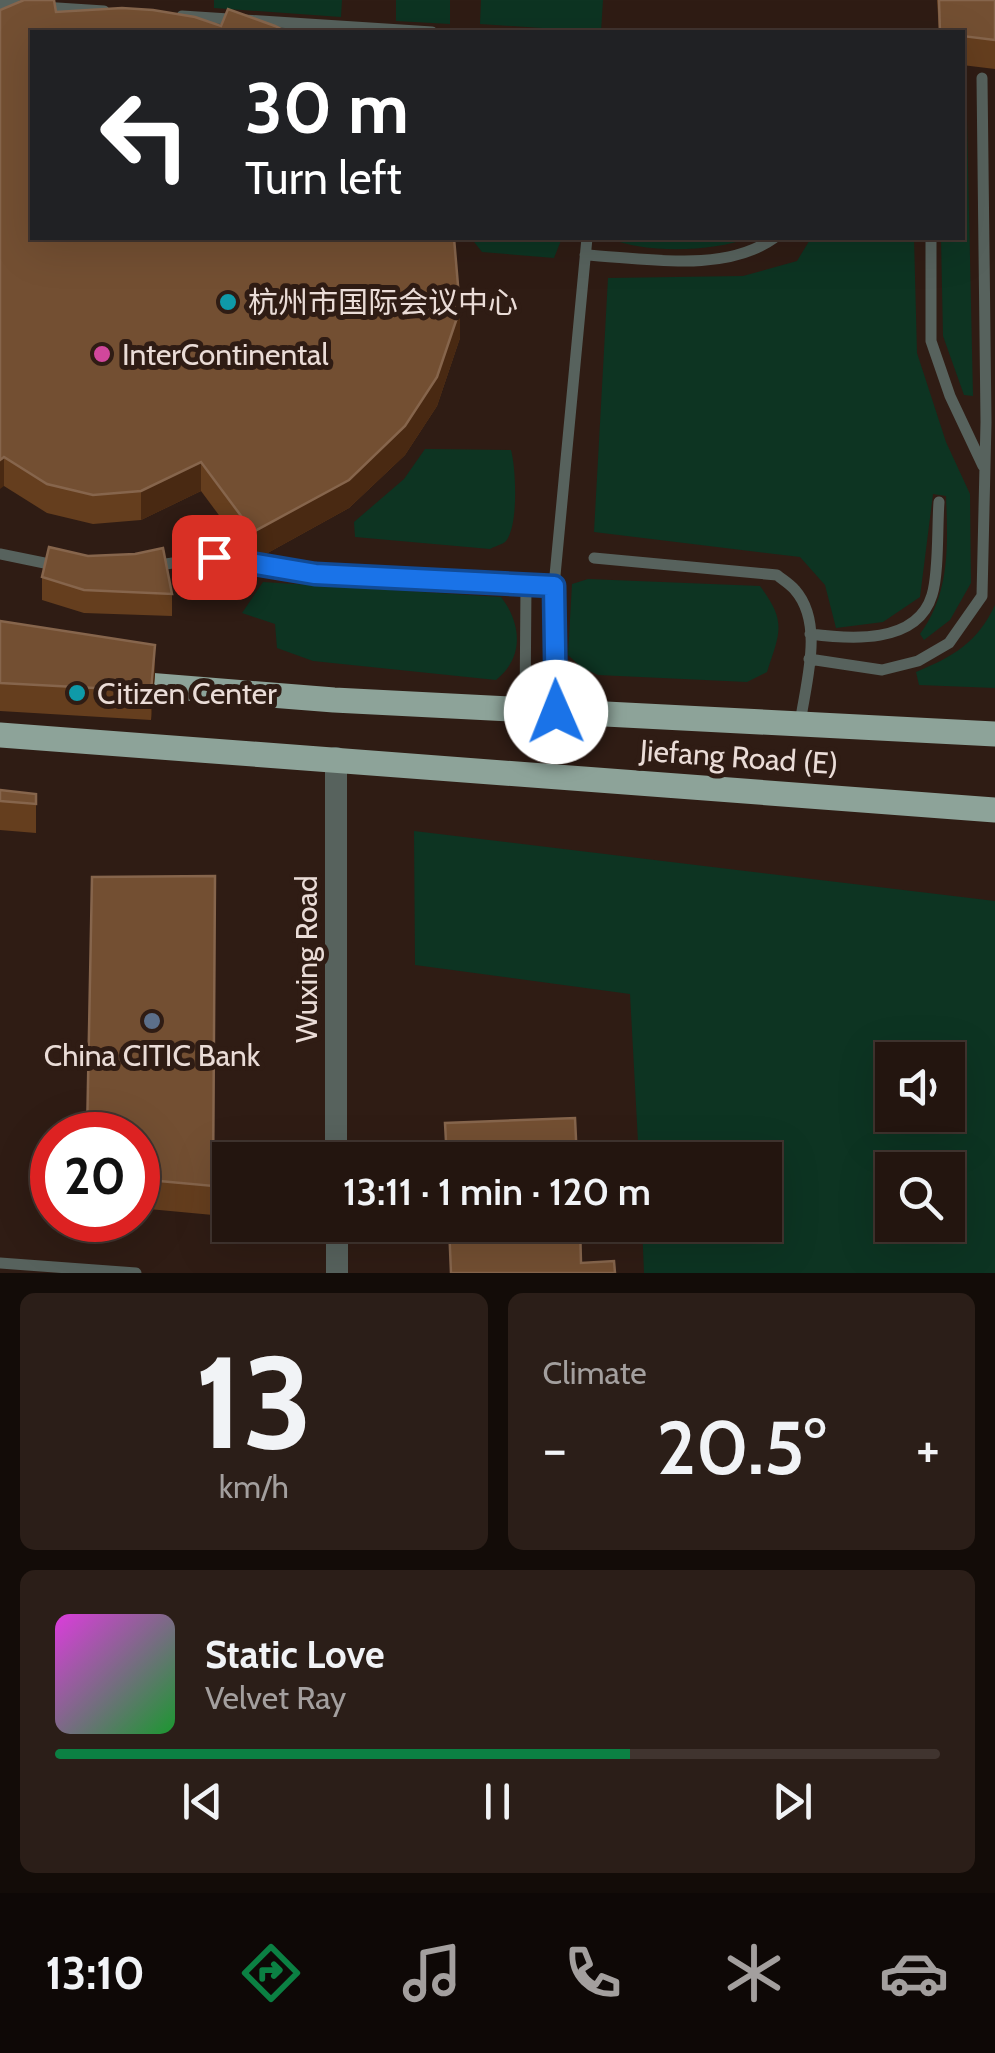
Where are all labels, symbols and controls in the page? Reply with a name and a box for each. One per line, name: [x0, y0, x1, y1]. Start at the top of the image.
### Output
text: 30 m: [245, 65, 409, 151]
icon: left: [80, 70, 210, 200]
text: Turn left: [245, 151, 402, 205]
place label: 杭州市国际会议中心: [248, 284, 518, 321]
marker: 杭州市国际会议中心: [217, 291, 239, 313]
place label: InterContinental: [122, 336, 329, 373]
marker: InterContinental: [91, 343, 113, 365]
pin: [172, 515, 257, 600]
icon: arrive: [187, 530, 242, 585]
position arrow: [504, 660, 608, 764]
place label: Citizen Center: [97, 675, 277, 712]
marker: Citizen Center: [66, 682, 88, 704]
street label: Jiefang Road (E): [638, 732, 839, 782]
street label: Wuxing Road: [288, 875, 325, 1043]
marker: China CITIC Bank: [141, 1010, 163, 1032]
place label: China CITIC Bank: [44, 1037, 261, 1074]
map controls: [875, 1042, 965, 1242]
button: sound: [875, 1042, 965, 1132]
speed limit sign: 20: [30, 1112, 160, 1242]
button: search: [875, 1152, 965, 1242]
text: 13:11 · 1 min · 120 m: [343, 1168, 651, 1215]
text: 13: [195, 1323, 313, 1481]
text: Climate: [543, 1353, 647, 1392]
text: 20.5°: [656, 1402, 826, 1493]
text: −: [543, 1415, 567, 1482]
text: +: [916, 1415, 940, 1482]
text: km/h: [219, 1467, 289, 1506]
text: Static Love: [205, 1631, 384, 1678]
text: Velvet Ray: [205, 1678, 346, 1717]
icon: previous: [175, 1774, 230, 1829]
icon: pause: [470, 1774, 525, 1829]
icon: next: [765, 1774, 820, 1829]
icon: directions: [236, 1938, 306, 2008]
icon: music: [397, 1938, 467, 2008]
icon: phone: [558, 1938, 628, 2008]
icon: climate: [719, 1938, 789, 2008]
icon: car: [879, 1938, 949, 2008]
text: 13:10: [45, 1946, 145, 2000]

